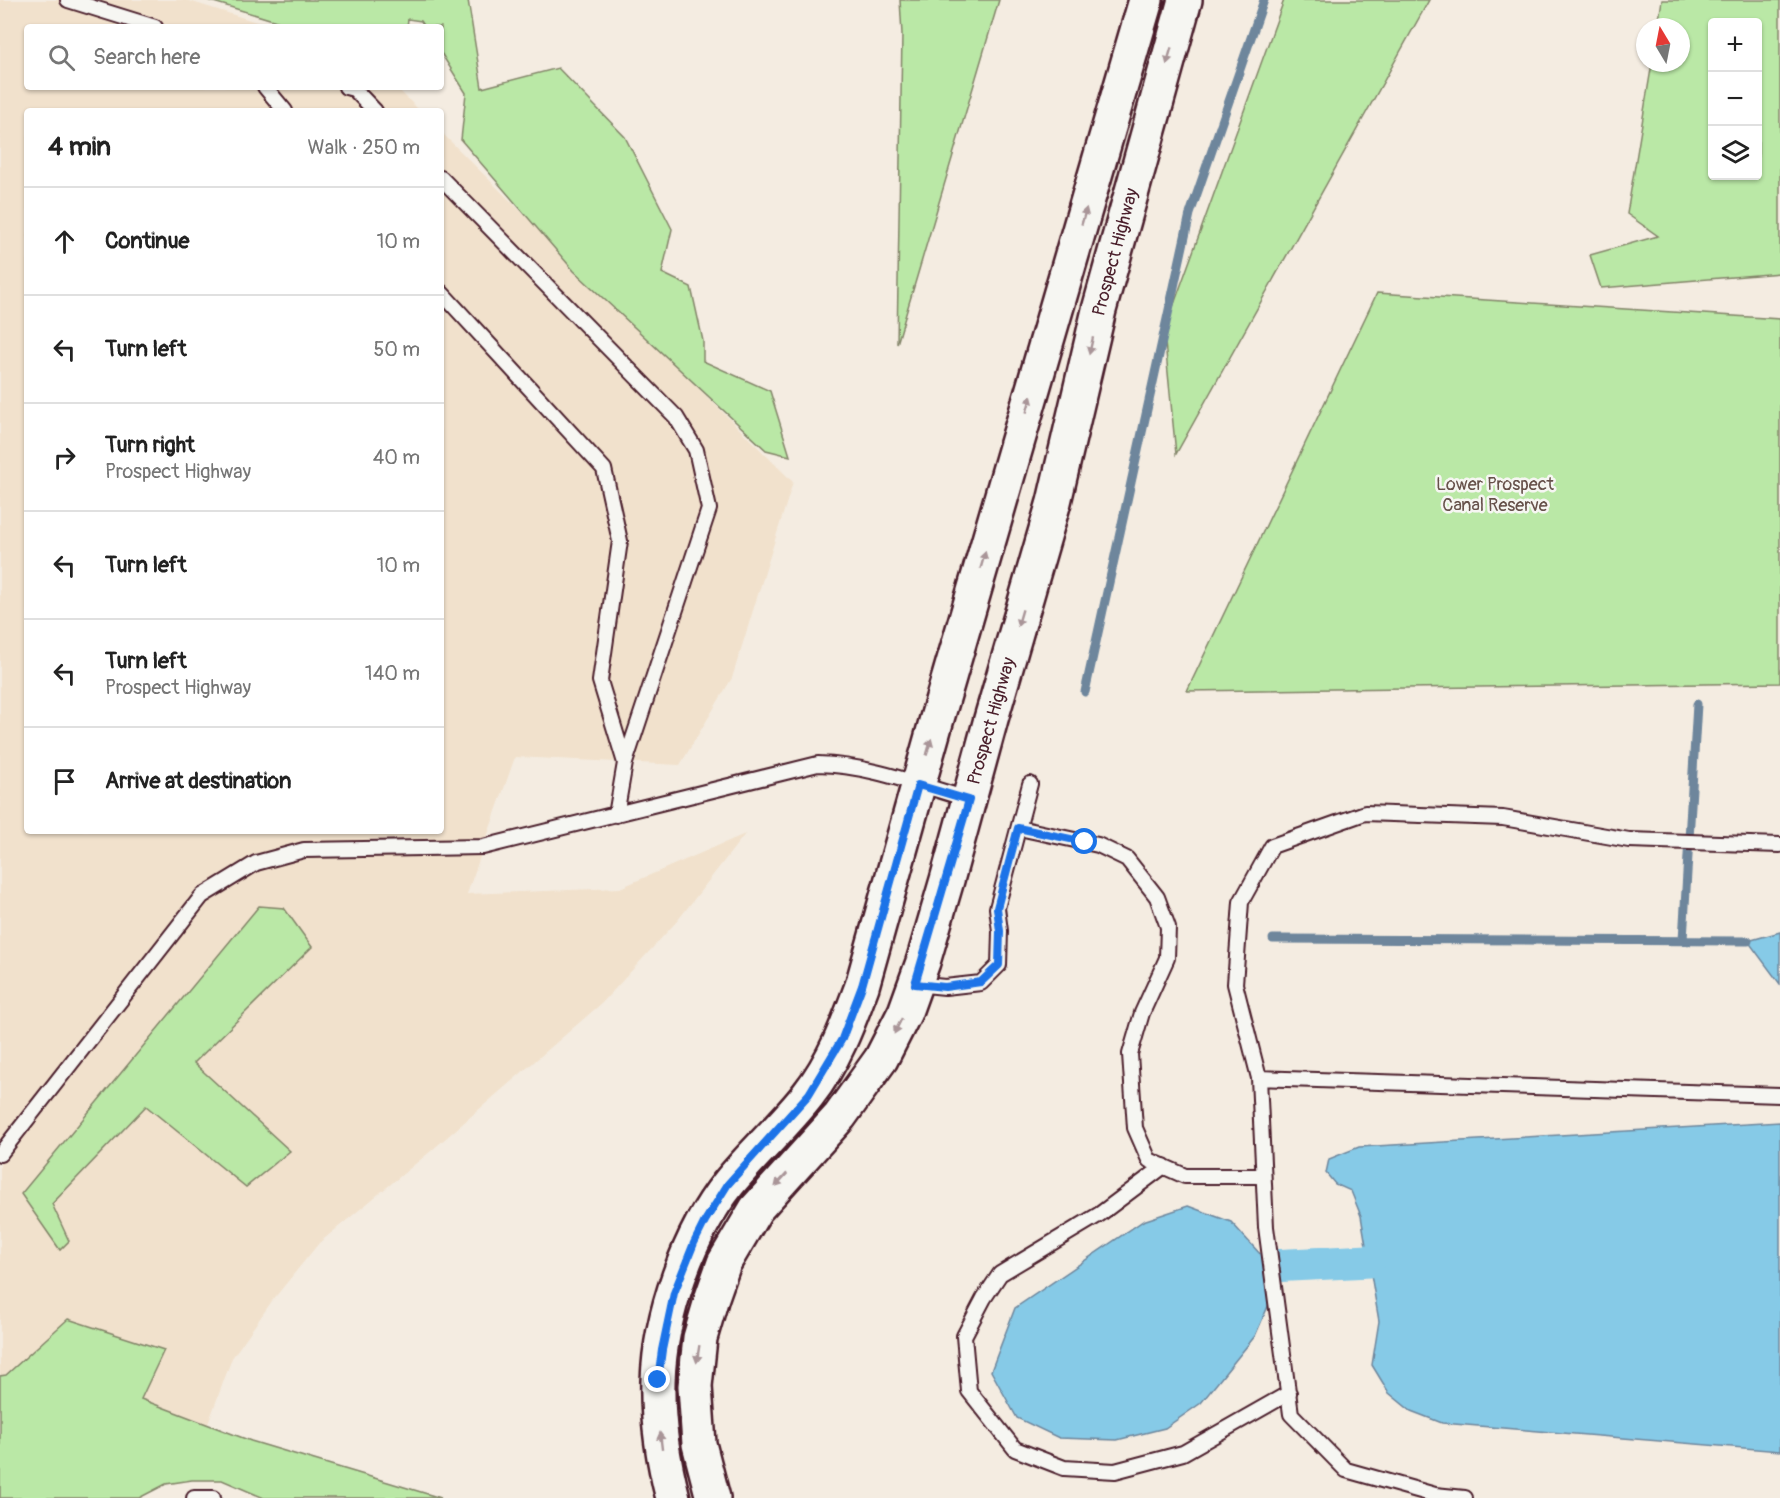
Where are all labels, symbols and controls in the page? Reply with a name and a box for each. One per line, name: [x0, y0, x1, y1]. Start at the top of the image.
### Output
north arrow: [1636, 18, 1690, 72]
map controls: [1708, 18, 1762, 180]
button: +: [1708, 18, 1762, 72]
search box: [24, 24, 444, 90]
icon: search: [45, 41, 78, 74]
text: Search here: [93, 43, 200, 71]
one-way arrow: [1164, 47, 1173, 65]
button: −: [1708, 72, 1762, 126]
button: layers: [1708, 126, 1762, 180]
text: 4 min: [48, 131, 111, 163]
text: Walk · 250 m: [308, 135, 420, 160]
street label: Prospect Highway: [1087, 185, 1144, 319]
one-way arrow: [1080, 207, 1089, 225]
icon: ahead: [48, 225, 81, 258]
text: Continue: [105, 227, 189, 255]
text: 10 m: [376, 229, 420, 254]
icon: left: [48, 333, 81, 366]
text: Turn left: [105, 335, 187, 363]
text: 50 m: [373, 337, 420, 362]
one-way arrow: [1085, 337, 1095, 355]
one-way arrow: [1025, 394, 1034, 412]
text: Turn right: [105, 431, 195, 459]
icon: right: [48, 441, 81, 474]
text: 40 m: [373, 445, 420, 470]
text: Prospect Highway: [105, 459, 251, 484]
park label: Lower Prospect Canal Reserve: [1436, 473, 1555, 517]
icon: left: [48, 549, 81, 582]
one-way arrow: [979, 550, 988, 568]
text: Turn left: [105, 551, 187, 579]
text: 10 m: [376, 553, 420, 578]
one-way arrow: [1015, 609, 1024, 627]
text: Turn left: [105, 647, 187, 675]
street label: Prospect Highway: [962, 654, 1021, 788]
icon: left: [48, 657, 81, 690]
text: 140 m: [365, 661, 420, 686]
text: Prospect Highway: [105, 675, 251, 700]
one-way arrow: [925, 738, 934, 756]
icon: arrive: [48, 765, 81, 798]
text: Arrive at destination: [105, 767, 291, 795]
route start: [1071, 828, 1097, 854]
one-way arrow: [894, 1018, 903, 1035]
one-way arrow: [774, 1173, 788, 1187]
one-way arrow: [693, 1344, 702, 1363]
route end: [644, 1366, 670, 1392]
one-way arrow: [656, 1431, 666, 1450]

